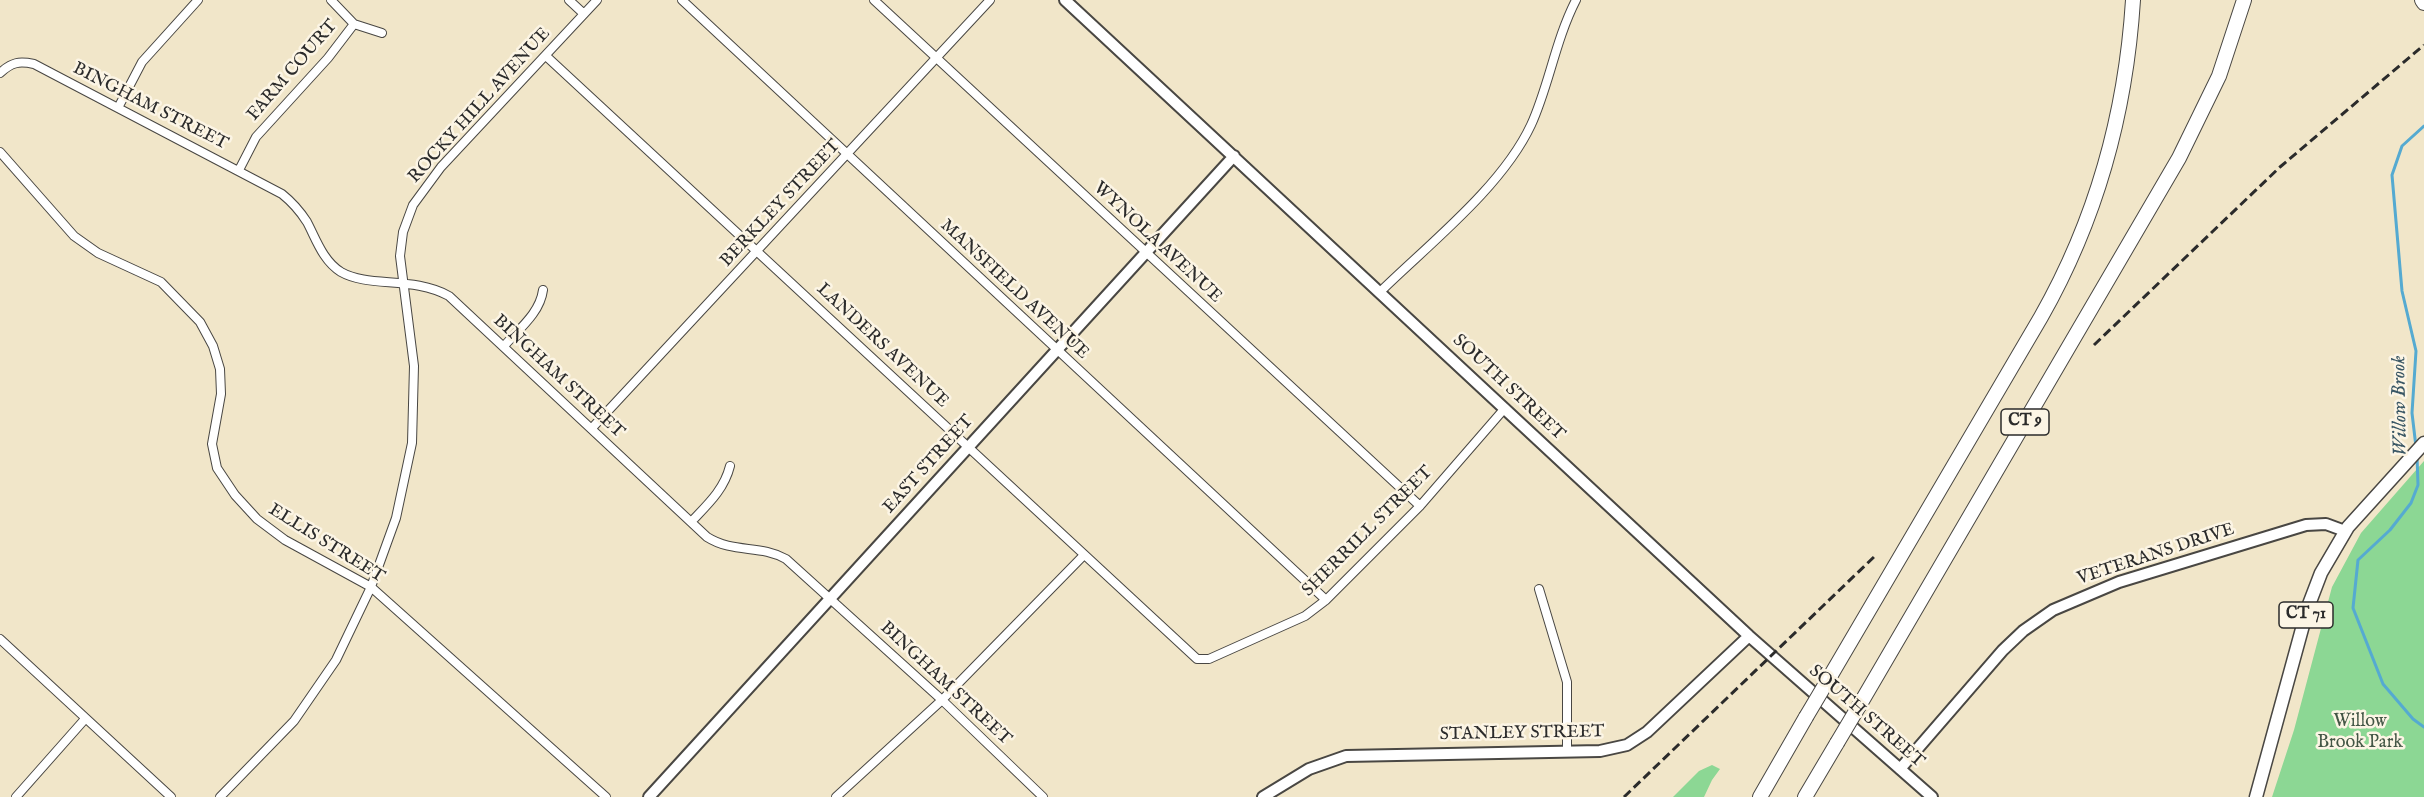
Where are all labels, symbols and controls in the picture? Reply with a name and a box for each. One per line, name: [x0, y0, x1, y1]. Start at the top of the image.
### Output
street label: FARM COURT: [243, 16, 343, 126]
street label: ROCKY HILL AVENUE: [404, 24, 556, 188]
street label: BINGHAM STREET: [69, 58, 231, 156]
street label: BERKLEY STREET: [716, 136, 846, 272]
street label: WYNOLA AVENUE: [1088, 178, 1226, 308]
street label: MANSFIELD AVENUE: [935, 215, 1093, 365]
street label: LANDERS AVENUE: [811, 279, 953, 413]
street label: BINGHAM STREET: [488, 311, 628, 443]
street label: SOUTH STREET: [1447, 330, 1569, 446]
water label: Willow Brook: [2388, 355, 2414, 457]
road number: CT 9: [2001, 409, 2049, 435]
street label: EAST STREET: [879, 411, 979, 519]
street label: SHERRILL STREET: [1298, 462, 1438, 602]
street label: ELLIS STREET: [264, 500, 388, 588]
street label: VETERANS DRIVE: [2075, 519, 2237, 591]
road number: CT 71: [2279, 602, 2333, 628]
street label: BINGHAM STREET: [875, 618, 1015, 750]
street label: SOUTH STREET: [1804, 661, 1928, 773]
park label: Willow Brook Park: [2317, 711, 2403, 754]
street label: STANLEY STREET: [1439, 722, 1605, 746]

